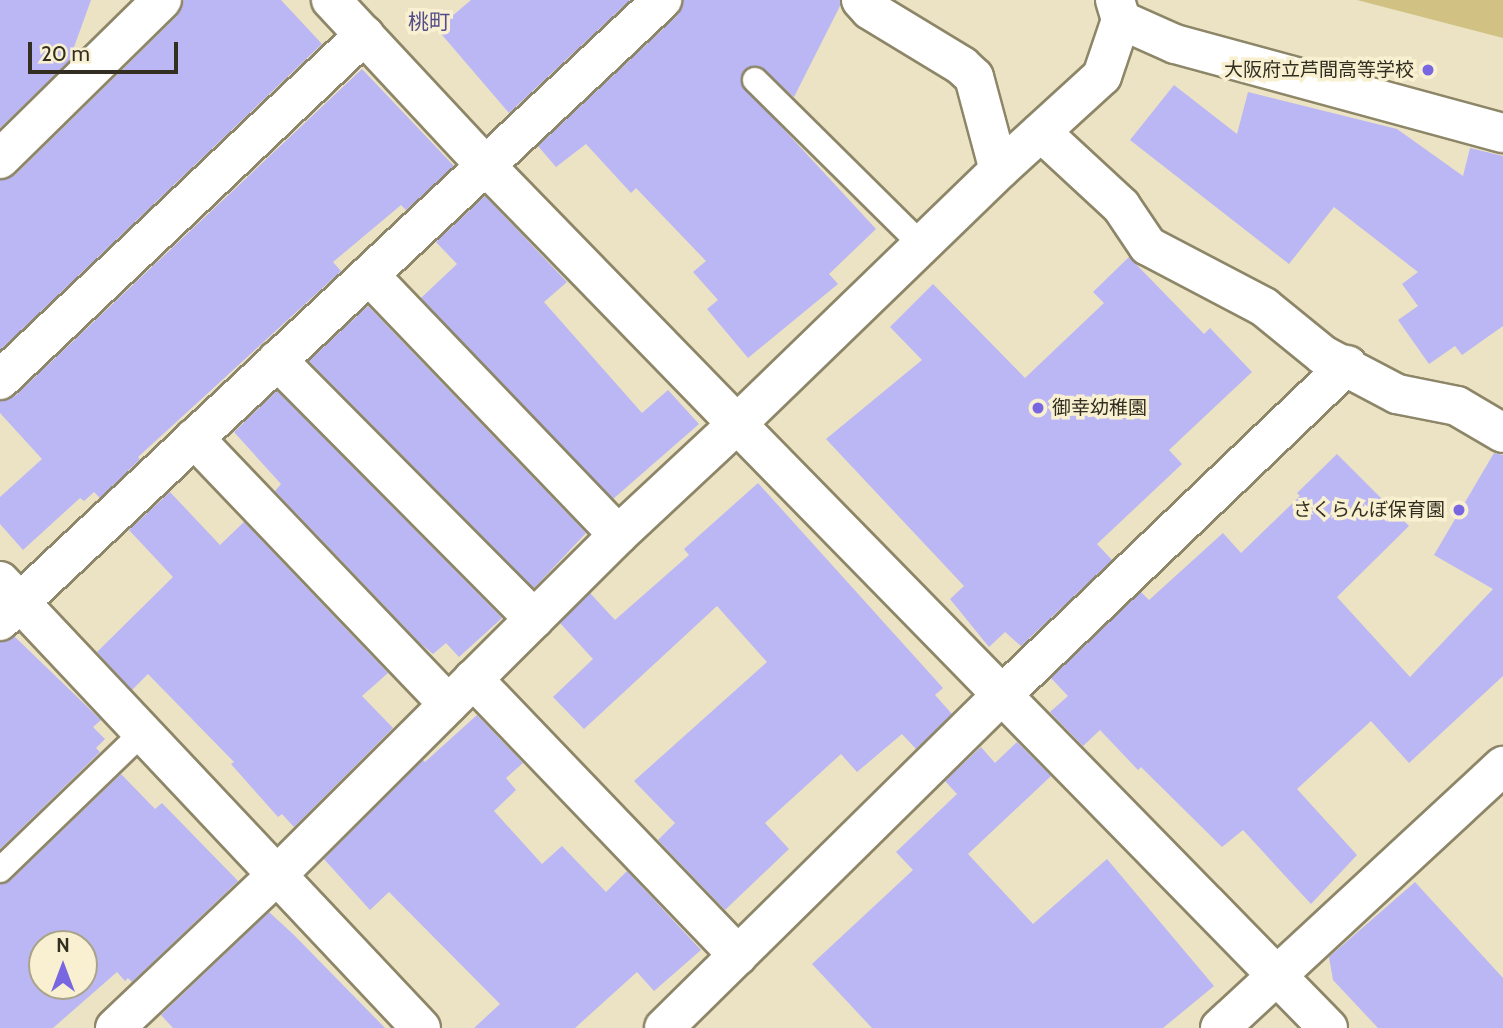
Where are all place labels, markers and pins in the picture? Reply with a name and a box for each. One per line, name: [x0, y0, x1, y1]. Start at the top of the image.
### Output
place label: 大阪府立芦間高等学校: [1224, 59, 1414, 81]
marker: 大阪府立芦間高等学校: [1420, 62, 1436, 78]
place label: 御幸幼稚園: [1052, 397, 1147, 419]
marker: 御幸幼稚園: [1030, 400, 1046, 416]
place label: さくらんぼ保育園: [1293, 499, 1445, 521]
marker: さくらんぼ保育園: [1451, 502, 1467, 518]

